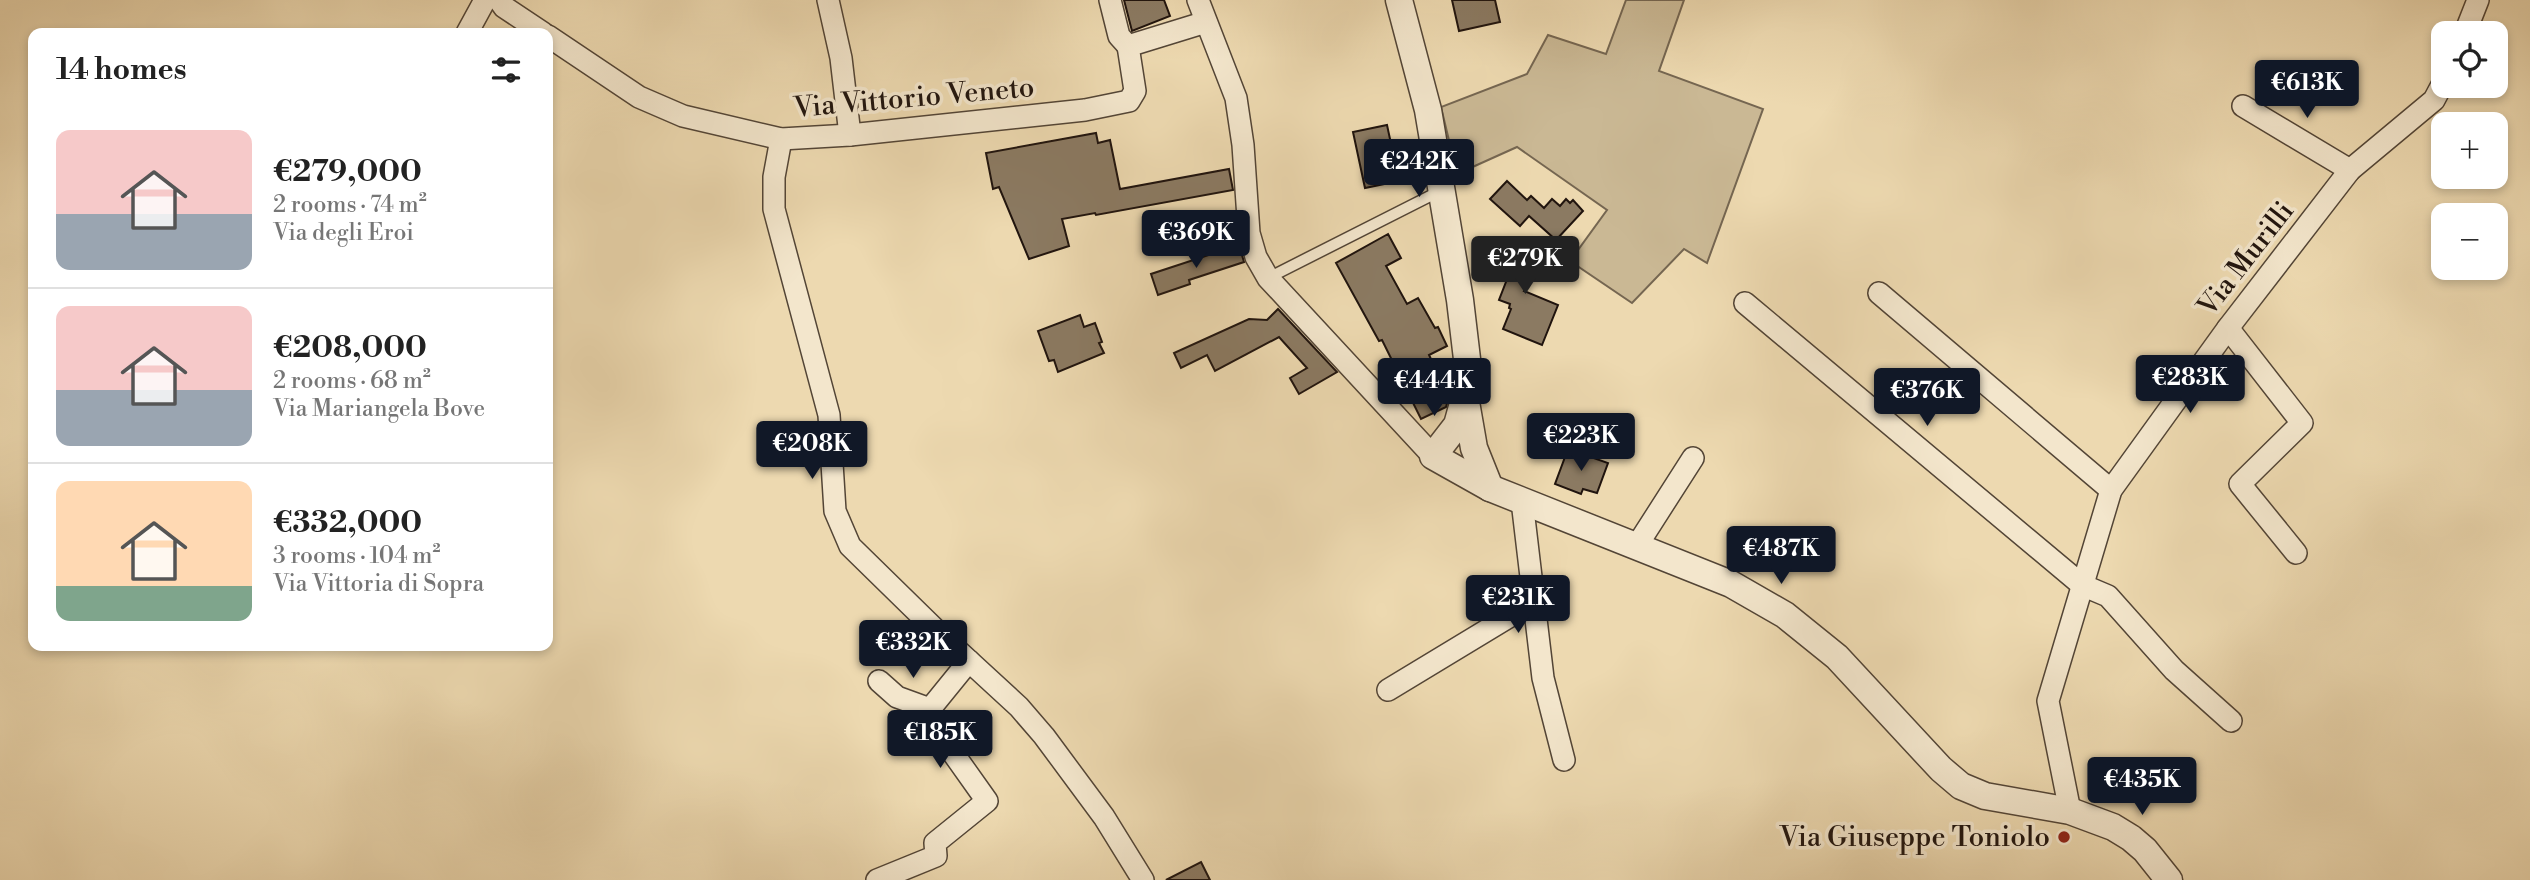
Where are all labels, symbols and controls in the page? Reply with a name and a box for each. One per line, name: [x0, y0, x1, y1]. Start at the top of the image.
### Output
map controls: [2431, 21, 2508, 280]
button: locate: [2431, 21, 2508, 98]
text: 14 homes: [56, 51, 187, 89]
icon: filters: [487, 51, 525, 89]
pin: €613K: [2258, 60, 2356, 120]
text: €613K: [2271, 69, 2343, 97]
street label: Via Vittorio Veneto: [791, 70, 1036, 126]
button: +: [2431, 112, 2508, 189]
pin: €242K: [1370, 140, 1468, 199]
text: €242K: [1380, 148, 1458, 176]
text: €279,000: [273, 153, 422, 191]
icon: home: [112, 158, 196, 242]
text: 2 rooms · 74 m²: [273, 191, 427, 219]
street label: Via Murilli: [2190, 195, 2302, 324]
button: −: [2431, 203, 2508, 280]
pin: €369K: [1147, 210, 1245, 270]
text: Via degli Eroi: [273, 219, 414, 247]
text: €369K: [1158, 219, 1234, 247]
pin: €279K: [1476, 236, 1574, 296]
text: €279K: [1487, 245, 1563, 273]
text: €208,000: [273, 329, 427, 367]
icon: home: [112, 334, 196, 418]
pin: €283K: [2141, 356, 2239, 415]
pin: €444K: [1385, 358, 1483, 418]
text: €283K: [2152, 364, 2228, 392]
text: 2 rooms · 68 m²: [273, 367, 431, 395]
text: €444K: [1394, 367, 1474, 395]
pin: €376K: [1878, 368, 1976, 428]
text: €376K: [1890, 377, 1964, 405]
text: Via Mariangela Bove: [273, 395, 485, 423]
pin: €223K: [1532, 414, 1630, 473]
pin: €208K: [763, 421, 861, 481]
text: €223K: [1543, 422, 1619, 450]
text: €208K: [772, 430, 852, 458]
text: €332,000: [273, 504, 422, 542]
icon: home: [112, 509, 196, 593]
pin: €487K: [1732, 526, 1830, 586]
text: €487K: [1743, 535, 1819, 563]
text: 3 rooms · 104 m²: [273, 542, 441, 570]
text: Via Vittoria di Sopra: [273, 570, 484, 598]
pin: €231K: [1469, 576, 1567, 635]
text: €231K: [1482, 584, 1554, 612]
pin: €332K: [864, 620, 962, 680]
text: €332K: [875, 629, 951, 657]
pin: €185K: [891, 710, 989, 770]
text: €185K: [903, 719, 977, 747]
pin: €435K: [2093, 758, 2191, 817]
text: €435K: [2103, 766, 2181, 794]
place label: Via Giuseppe Toniolo: [1778, 820, 2050, 855]
marker: Via Giuseppe Toniolo: [2056, 829, 2072, 845]

